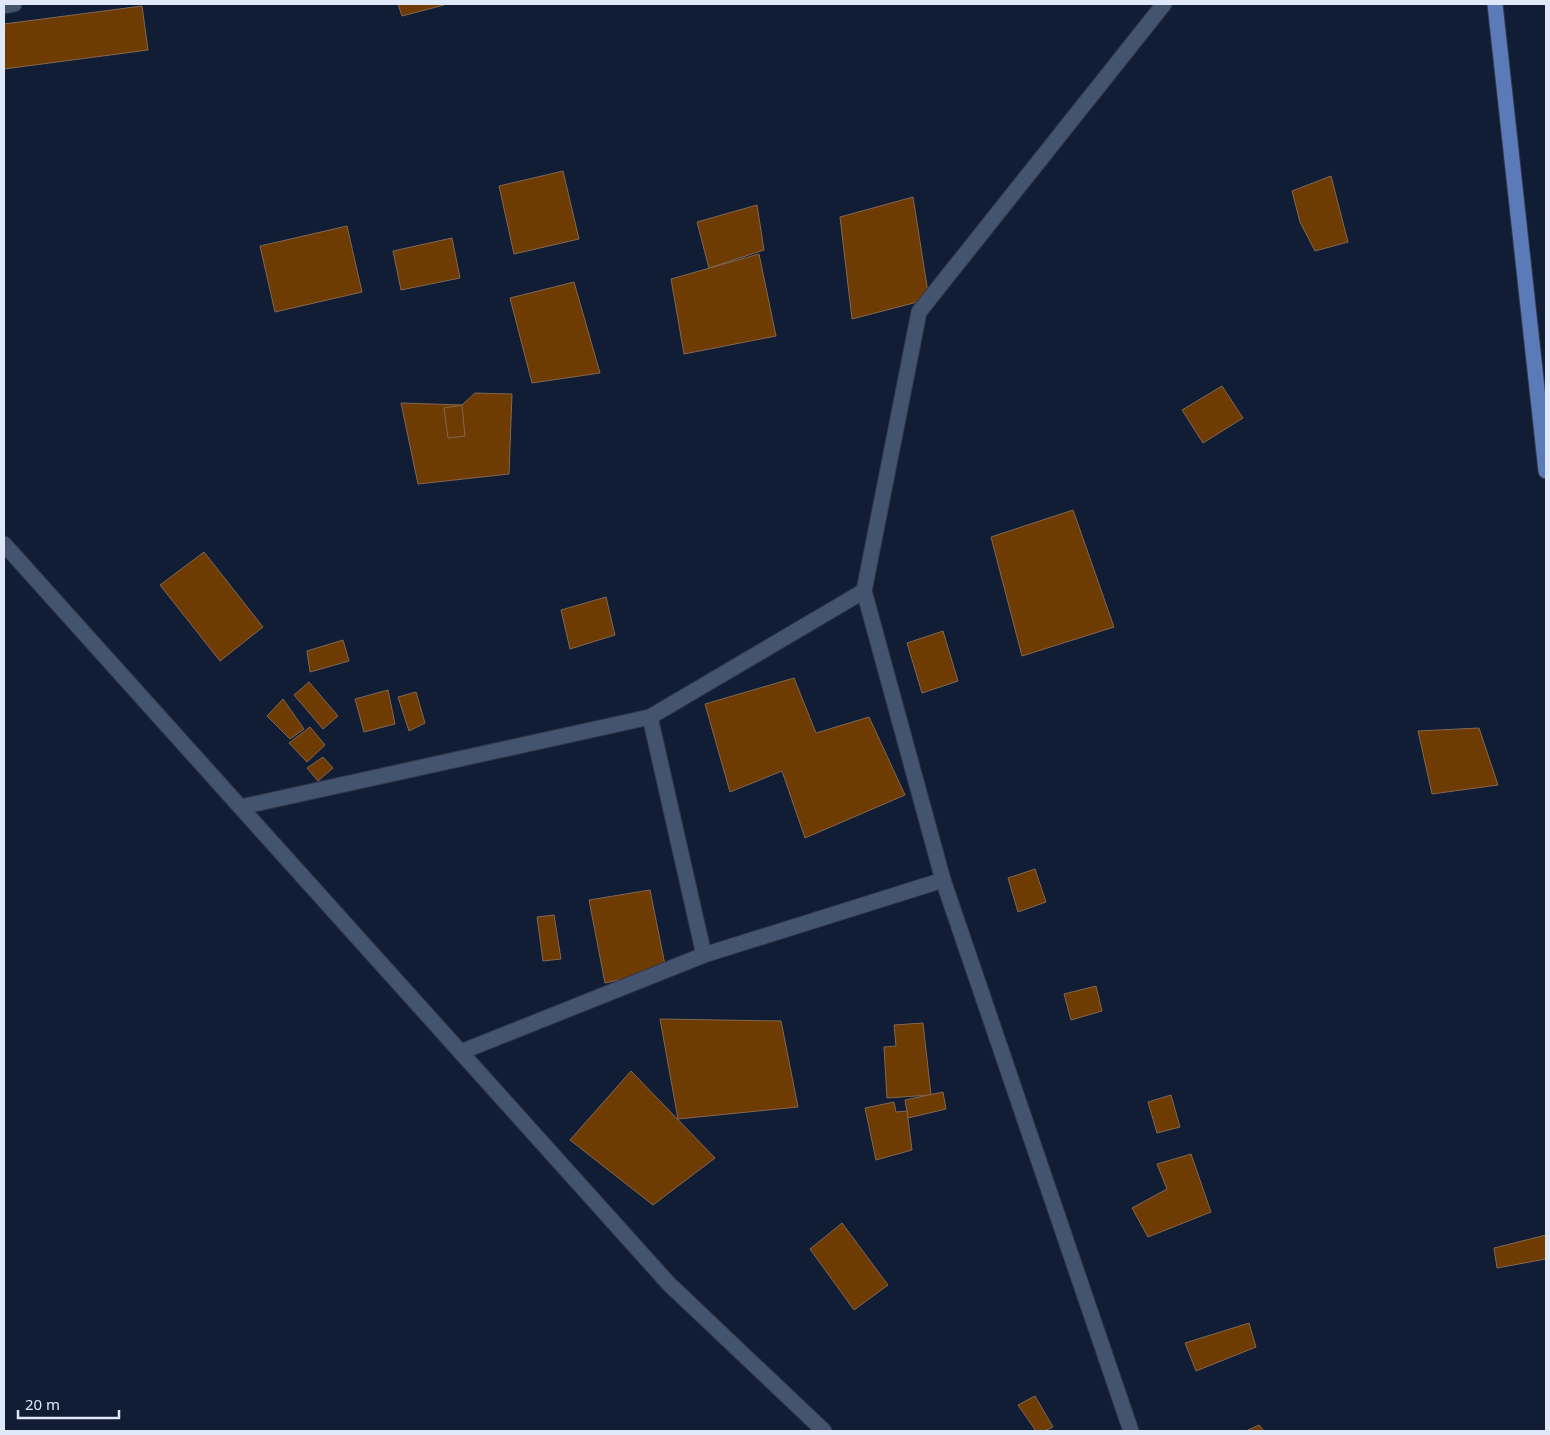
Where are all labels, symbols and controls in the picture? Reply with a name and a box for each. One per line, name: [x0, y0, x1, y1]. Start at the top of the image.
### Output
scale bar: [18, 1388, 119, 1420]
text: 20 m: [25, 1394, 60, 1414]

